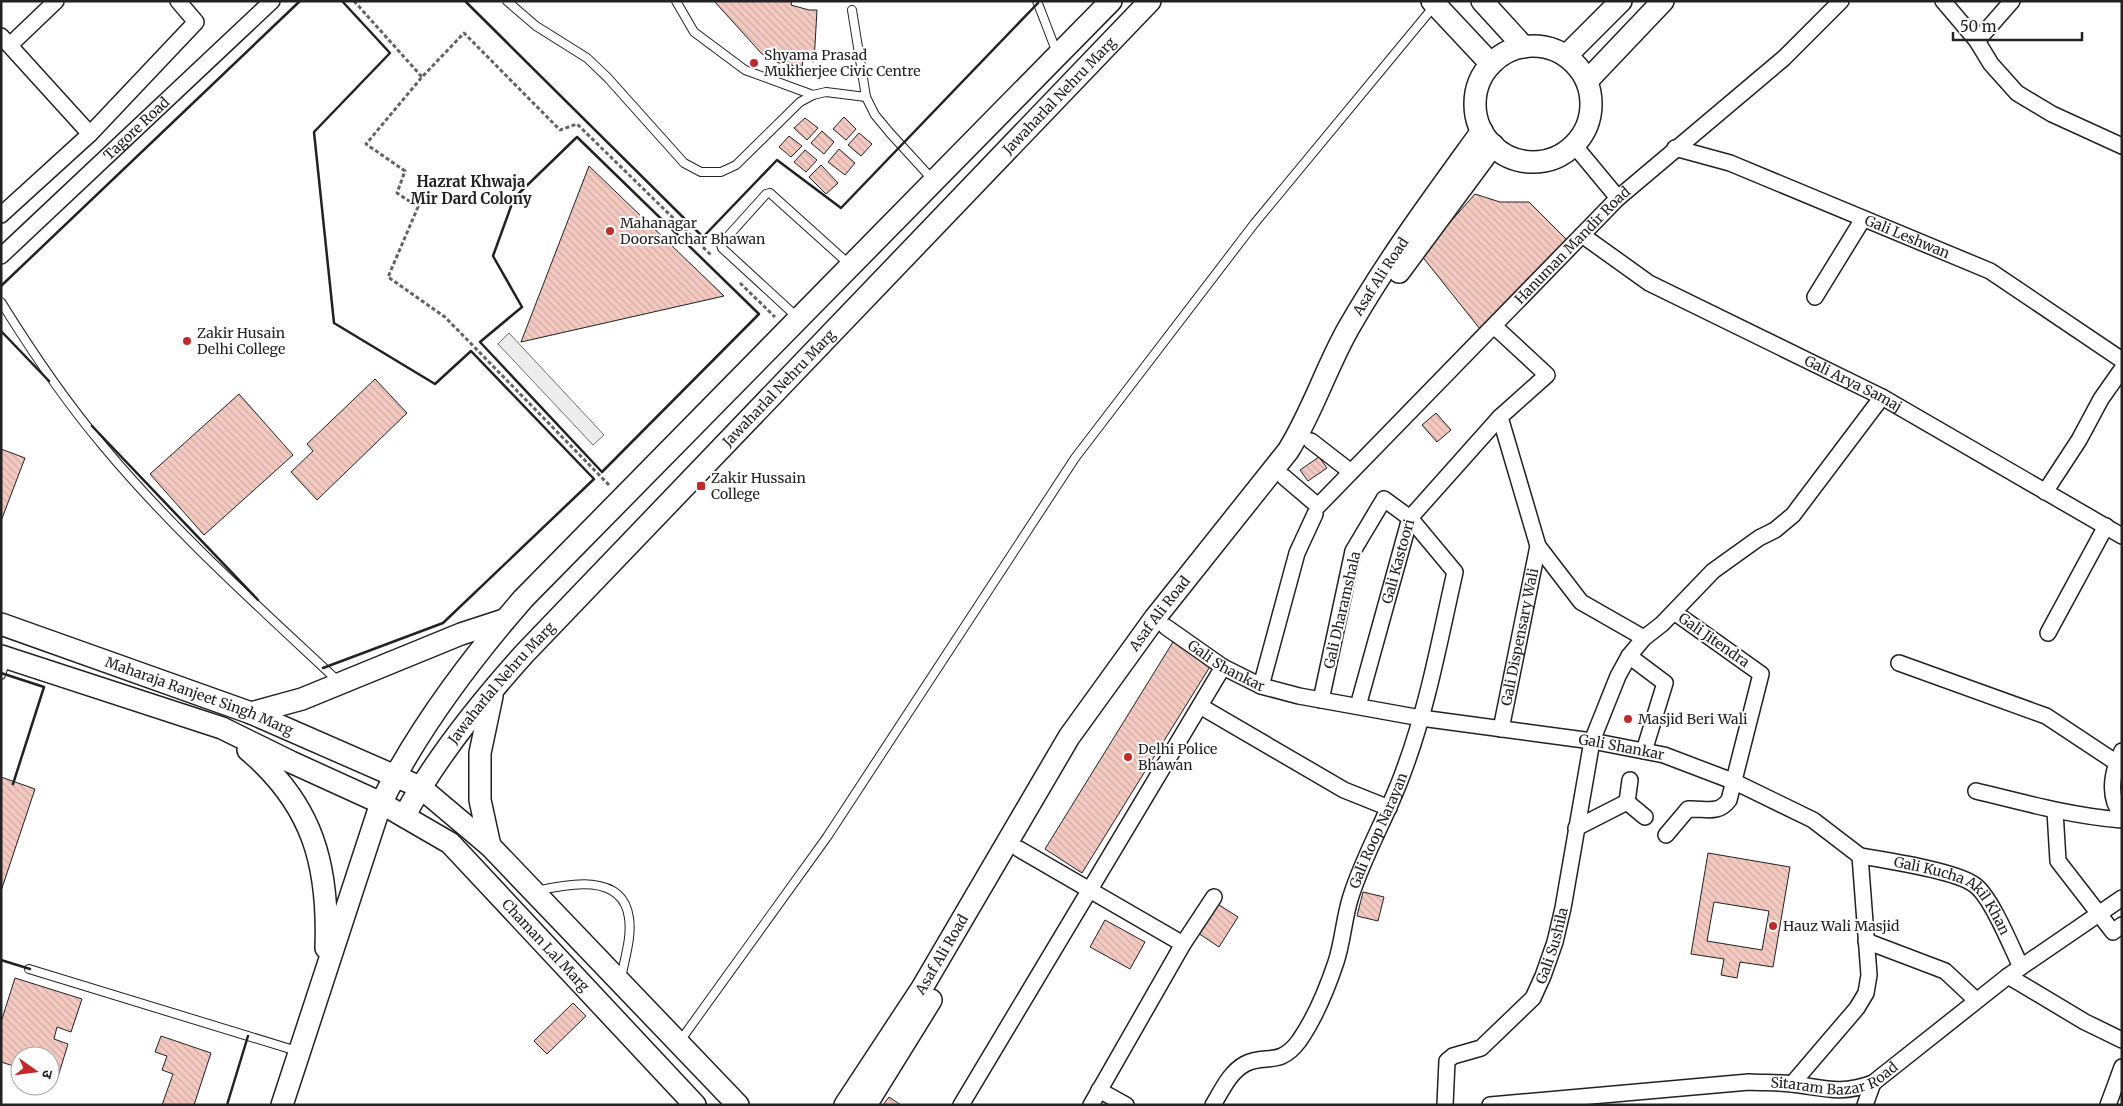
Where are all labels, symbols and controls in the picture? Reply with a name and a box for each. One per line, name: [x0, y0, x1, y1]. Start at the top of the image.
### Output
scale bar: [1953, 10, 2082, 42]
text: 50 m: [1960, 17, 1997, 36]
street label: Jawaharlal Nehru Marg: [998, 33, 1120, 159]
place label: Shyama Prasad Mukherjee Civic Centre: [764, 46, 921, 80]
marker: Shyama Prasad Mukherjee Civic Centre: [748, 57, 760, 69]
street label: Tagore Road: [100, 93, 174, 164]
district label: Hazrat Khwaja Mir Dard Colony: [410, 172, 532, 208]
street label: Hanuman Mandir Road: [1511, 182, 1634, 308]
street label: Gali Leshwan: [1862, 211, 1953, 262]
place label: Mahanagar Doorsanchar Bhawan: [620, 214, 765, 248]
marker: Mahanagar Doorsanchar Bhawan: [604, 225, 616, 237]
street label: Asaf Ali Road: [1348, 233, 1413, 320]
place label: Zakir Husain Delhi College: [197, 324, 285, 358]
street label: Jawaharlal Nehru Marg: [718, 325, 839, 451]
marker: Zakir Husain Delhi College: [181, 335, 193, 347]
street label: Gali Arya Samaj: [1801, 351, 1905, 416]
place label: Zakir Hussain College: [711, 469, 806, 503]
marker: Zakir Hussain College: [695, 480, 707, 492]
street label: Gali Kastoori: [1378, 517, 1418, 606]
street label: Gali Dharamshala: [1320, 549, 1364, 670]
street label: Gali Dispensary Wali: [1497, 566, 1542, 707]
street label: Asaf Ali Road: [1125, 572, 1194, 655]
street label: Gali Jitendra: [1675, 609, 1754, 671]
street label: Jawaharlal Nehru Marg: [443, 618, 559, 748]
street label: Gali Shankar: [1184, 636, 1267, 696]
street label: Maharaja Ranjeet Singh Marg: [103, 653, 297, 740]
place label: Masjid Beri Wali: [1638, 710, 1748, 728]
marker: Masjid Beri Wali: [1622, 713, 1634, 725]
street label: Gali Shankar: [1578, 730, 1666, 764]
place label: Delhi Police Bhawan: [1138, 740, 1217, 774]
marker: Delhi Police Bhawan: [1122, 751, 1134, 763]
street label: Gali Roop Narayan: [1345, 770, 1411, 891]
street label: Gali Kucha Akil Khan: [1892, 853, 2014, 938]
street label: Chaman Lal Marg: [498, 895, 594, 996]
street label: Gali Sushila: [1532, 905, 1572, 987]
street label: Asaf Ali Road: [911, 911, 972, 999]
place label: Hauz Wali Masjid: [1783, 917, 1900, 935]
marker: Hauz Wali Masjid: [1767, 920, 1779, 932]
north arrow: [10, 1046, 60, 1096]
street label: Sitaram Bazar Road: [1770, 1058, 1902, 1099]
text: उ: [38, 1068, 57, 1081]

